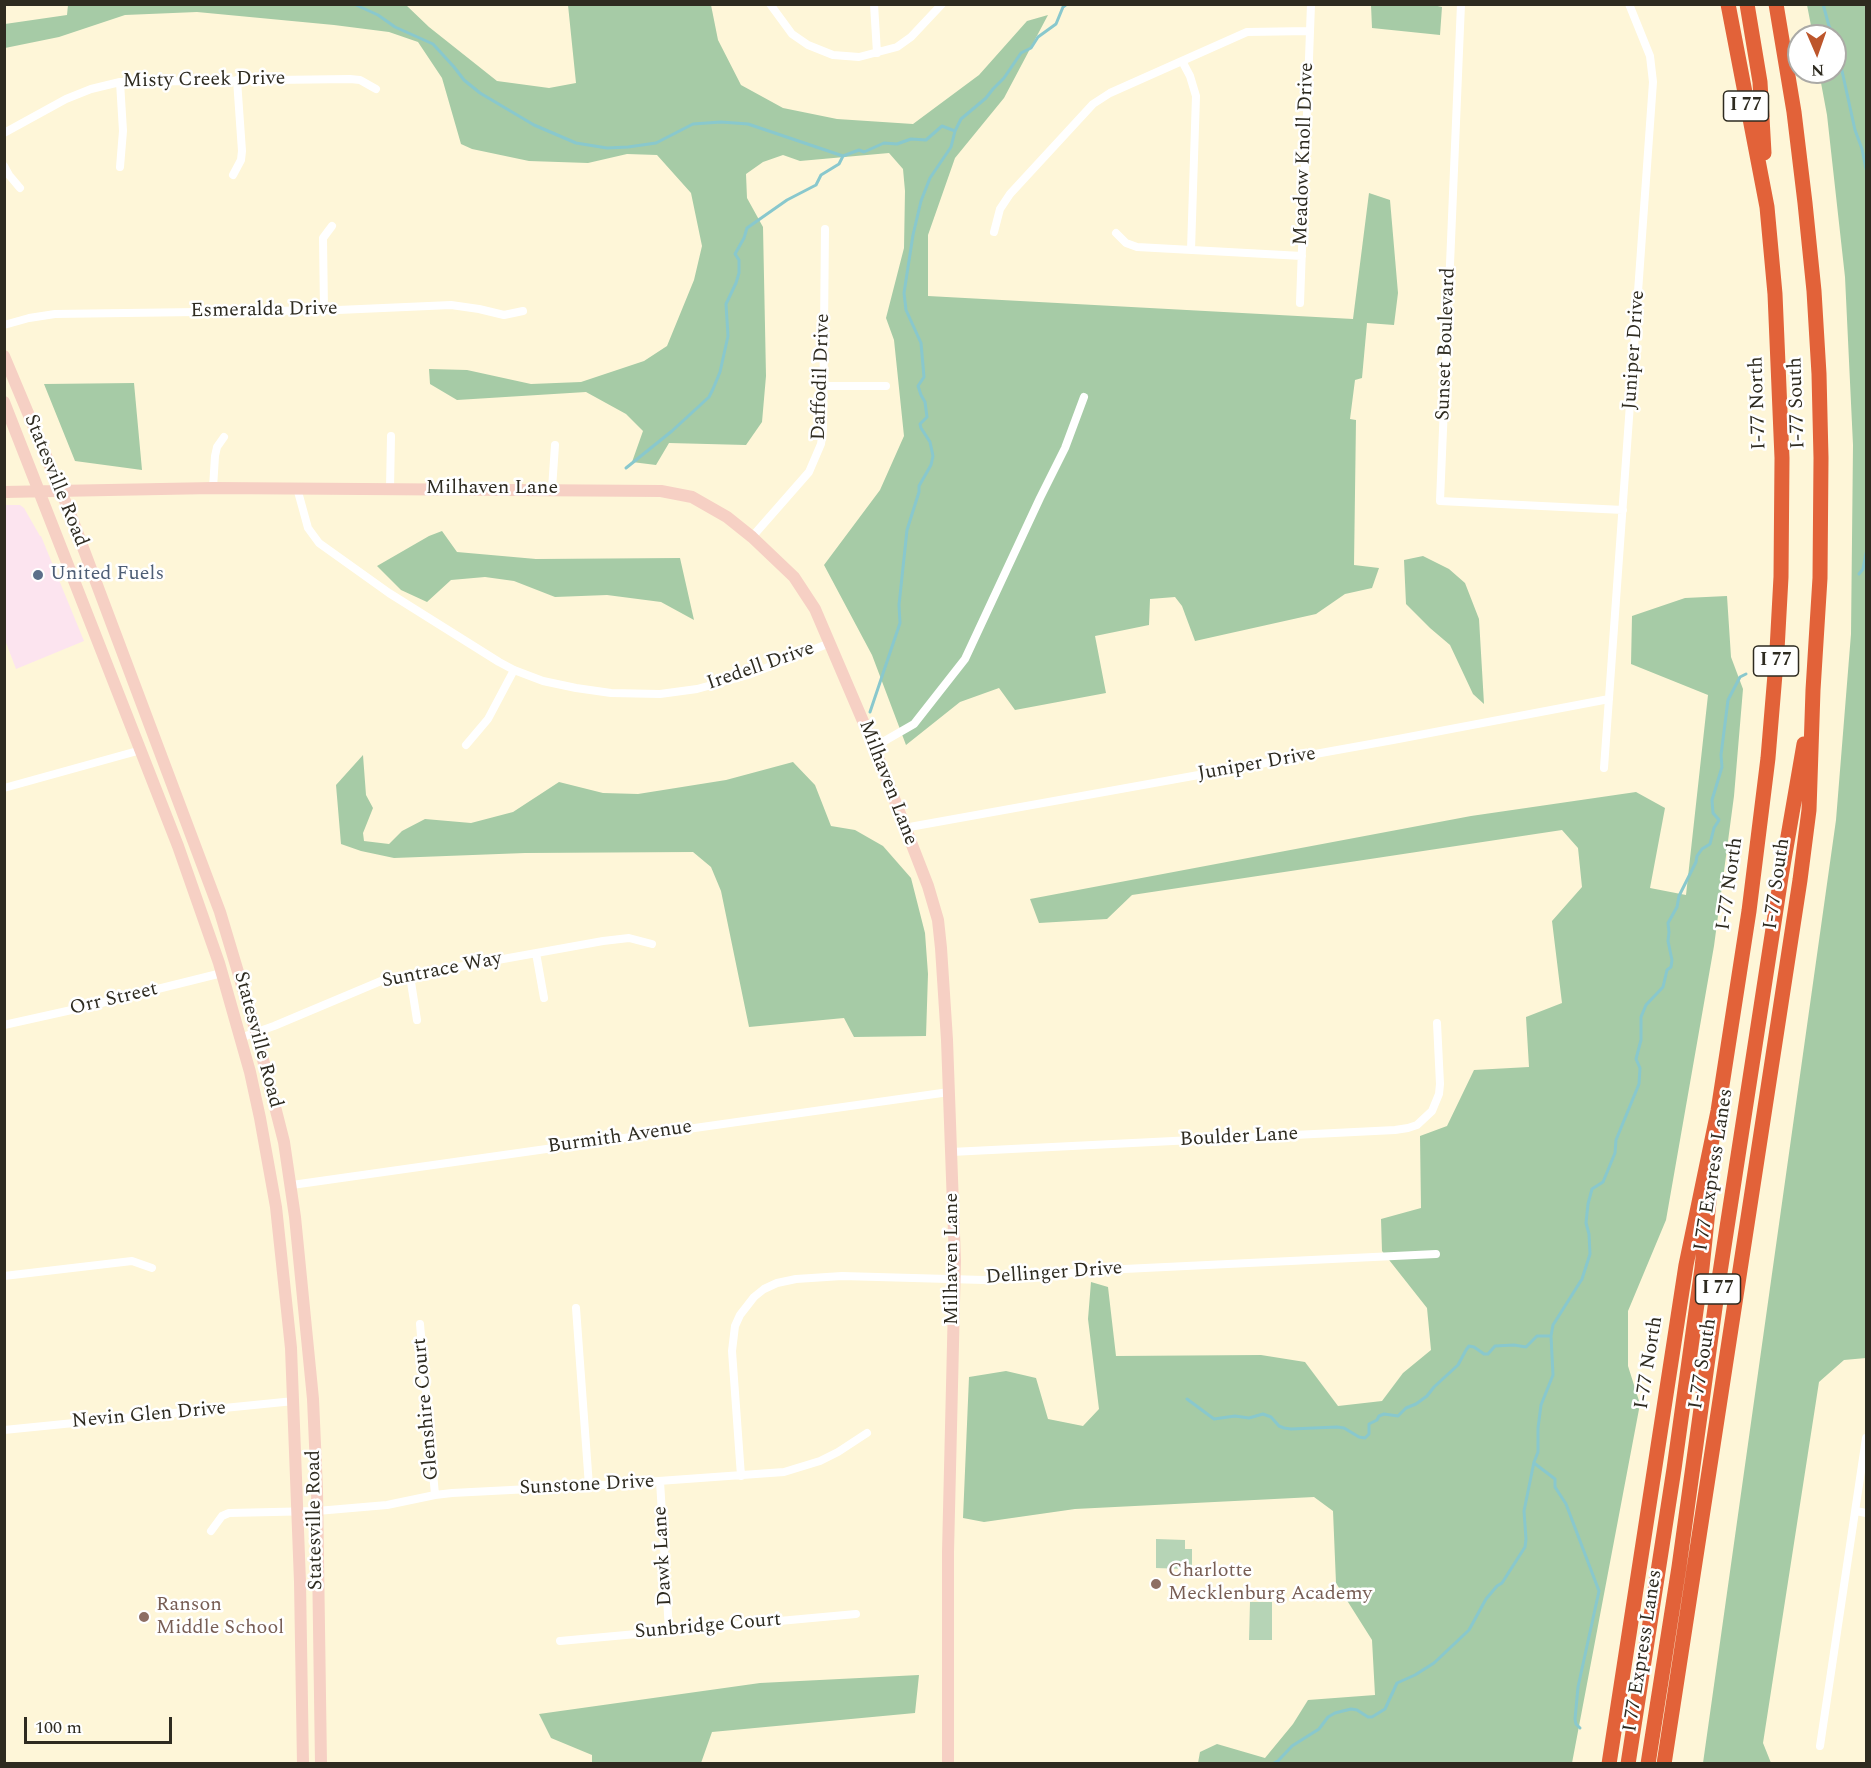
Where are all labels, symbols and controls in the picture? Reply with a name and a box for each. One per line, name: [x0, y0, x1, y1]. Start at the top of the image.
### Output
north arrow: [1787, 24, 1847, 84]
text: N: [1811, 58, 1825, 82]
street label: Meadow Knoll Drive: [1290, 62, 1320, 246]
street label: Misty Creek Drive: [123, 68, 285, 94]
road number: I 77: [1724, 91, 1768, 121]
street label: Sunset Boulevard: [1432, 267, 1462, 421]
street label: Juniper Drive: [1619, 289, 1651, 411]
street label: Esmeralda Drive: [190, 298, 338, 324]
street label: Daffodil Drive: [808, 313, 836, 441]
street label: I-77 North: [1745, 356, 1773, 450]
street label: I-77 South: [1784, 357, 1812, 449]
street label: Statesville Road: [18, 411, 92, 551]
street label: Milhaven Lane: [426, 477, 558, 501]
place label: United Fuels: [50, 563, 164, 587]
marker: United Fuels: [31, 568, 45, 582]
street label: Iredell Drive: [704, 637, 818, 697]
road number: I 77: [1754, 646, 1798, 676]
street label: Milhaven Lane: [852, 717, 922, 849]
street label: Juniper Drive: [1196, 743, 1318, 787]
street label: I-77 North: [1713, 836, 1749, 932]
street label: I-77 South: [1760, 837, 1796, 931]
street label: Suntrace Way: [380, 948, 504, 994]
street label: Statesville Road: [227, 969, 287, 1111]
street label: Orr Street: [68, 978, 160, 1022]
street label: I 77 Express Lanes: [1690, 1087, 1740, 1253]
street label: Burmith Avenue: [546, 1116, 694, 1160]
street label: Boulder Lane: [1179, 1123, 1299, 1153]
street label: Milhaven Lane: [941, 1193, 965, 1325]
street label: Dellinger Drive: [985, 1257, 1123, 1291]
road number: I 77: [1696, 1274, 1740, 1304]
street label: I-77 North: [1631, 1315, 1669, 1411]
street label: I-77 South: [1685, 1317, 1723, 1411]
street label: Glenshire Court: [409, 1337, 445, 1481]
street label: Nevin Glen Drive: [71, 1397, 227, 1435]
street label: Statesville Road: [303, 1450, 329, 1590]
street label: Sunstone Drive: [519, 1470, 655, 1502]
street label: Dawk Lane: [649, 1505, 679, 1607]
place label: Charlotte Mecklenburg Academy: [1168, 1560, 1372, 1607]
street label: I 77 Express Lanes: [1619, 1568, 1669, 1734]
marker: Charlotte Mecklenburg Academy: [1149, 1577, 1163, 1591]
place label: Ranson Middle School: [156, 1594, 284, 1641]
street label: Sunbridge Court: [634, 1609, 782, 1645]
marker: Ranson Middle School: [137, 1610, 151, 1624]
scale bar: [27, 1705, 176, 1743]
text: 100 m: [35, 1714, 82, 1741]

